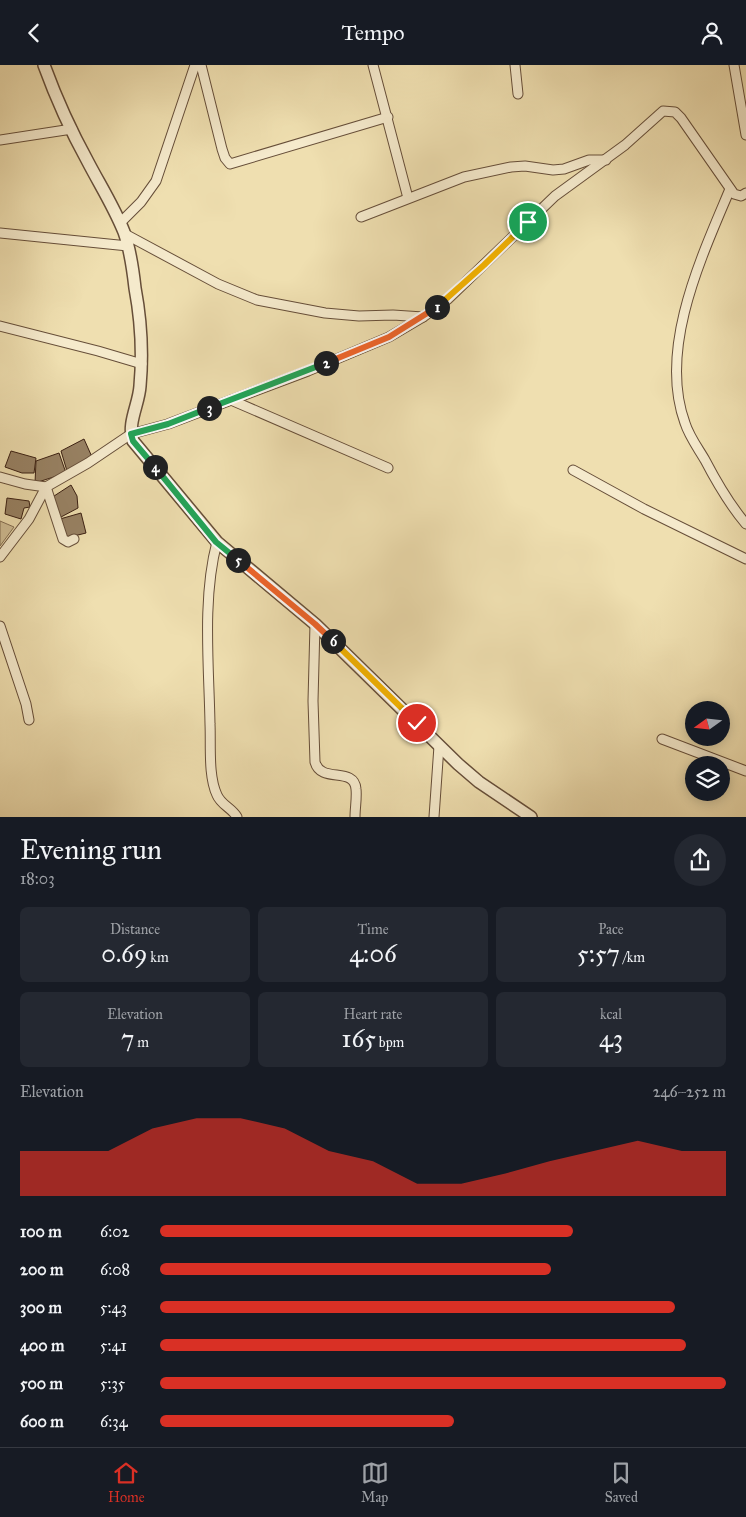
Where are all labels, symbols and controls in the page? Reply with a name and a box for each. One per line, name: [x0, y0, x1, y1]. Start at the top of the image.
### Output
icon: back: [20, 19, 48, 47]
text: Tempo: [341, 19, 405, 46]
icon: person: [698, 19, 726, 47]
pin: [507, 201, 549, 243]
icon: arrive: [514, 208, 542, 236]
pin: 1: [424, 295, 450, 319]
text: 1: [435, 299, 440, 316]
pin: 2: [314, 351, 338, 375]
text: 2: [323, 355, 330, 372]
pin: 3: [196, 395, 222, 421]
text: 3: [207, 400, 212, 417]
pin: 4: [142, 455, 168, 479]
text: 4: [152, 459, 159, 476]
pin: 5: [226, 547, 250, 573]
text: 5: [235, 552, 242, 569]
pin: 6: [320, 629, 346, 653]
text: 6: [330, 633, 337, 650]
north arrow: [685, 701, 730, 746]
map controls: [685, 701, 730, 801]
pin: [396, 702, 438, 744]
icon: check: [403, 709, 431, 737]
button: layers: [685, 756, 730, 801]
text: Evening run: [20, 832, 162, 867]
button: share: [674, 834, 726, 886]
text: 18:03: [20, 869, 55, 888]
text: Distance: [110, 921, 160, 938]
text: Time: [358, 921, 389, 938]
text: Pace: [598, 921, 624, 938]
text: 0.69: [101, 938, 147, 969]
text: 4:06: [349, 938, 397, 969]
text: 5:57: [577, 938, 620, 969]
text: km: [147, 949, 169, 966]
text: /km: [620, 949, 645, 966]
text: Elevation: [107, 1006, 163, 1023]
text: Heart rate: [344, 1006, 402, 1023]
text: kcal: [600, 1006, 622, 1023]
text: 7: [121, 1023, 134, 1054]
text: 165: [342, 1023, 376, 1054]
text: 43: [599, 1023, 623, 1054]
text: m: [134, 1034, 149, 1051]
text: bpm: [376, 1034, 404, 1051]
text: Elevation: [20, 1082, 84, 1101]
text: 246–252 m: [653, 1082, 726, 1101]
text: 100 m: [20, 1222, 62, 1241]
text: 6:02: [100, 1222, 129, 1241]
text: 200 m: [20, 1260, 63, 1279]
text: 6:08: [100, 1260, 130, 1279]
text: 300 m: [20, 1298, 62, 1317]
text: 5:43: [100, 1298, 127, 1317]
text: 400 m: [20, 1336, 64, 1355]
text: 5:41: [100, 1336, 127, 1355]
text: 500 m: [20, 1374, 63, 1393]
text: 5:35: [100, 1374, 125, 1393]
text: 600 m: [20, 1412, 64, 1431]
text: 6:34: [100, 1412, 128, 1431]
tab: Home: [108, 1459, 145, 1506]
tab: Map: [361, 1459, 389, 1506]
tab: Saved: [605, 1459, 638, 1506]

